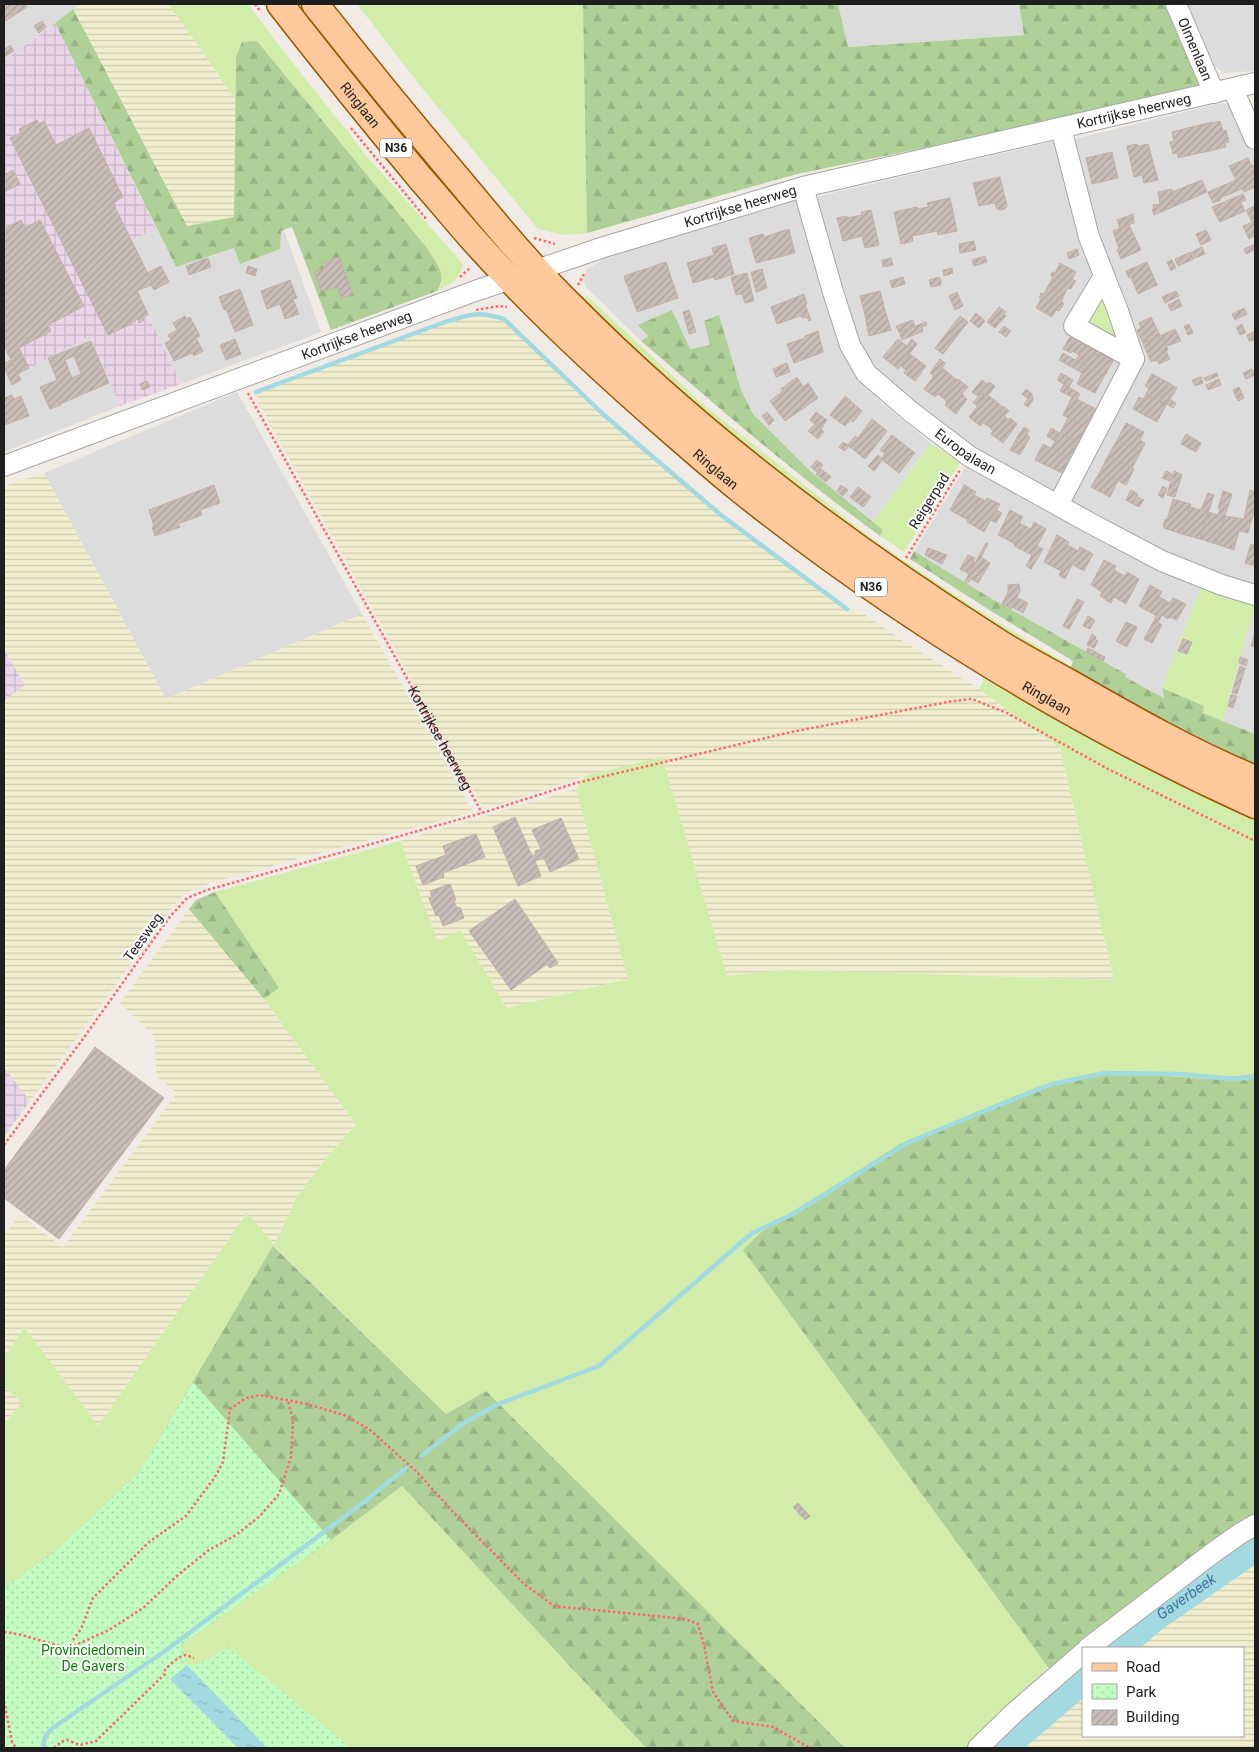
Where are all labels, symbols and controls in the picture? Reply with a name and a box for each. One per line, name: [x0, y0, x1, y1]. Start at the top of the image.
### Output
street label: Olmenlaan: [1175, 15, 1216, 83]
street label: Ringlaan: [337, 79, 384, 131]
street label: Kortrijkse heerweg: [1075, 90, 1192, 132]
road number: N36: [380, 138, 412, 158]
street label: Kortrijkse heerweg: [682, 181, 798, 230]
street label: Kortrijkse heerweg: [299, 307, 414, 363]
street label: Europalaan: [932, 425, 999, 477]
street label: Ringlaan: [690, 446, 742, 493]
street label: Reigerpad: [906, 470, 952, 532]
road number: N36: [855, 578, 887, 596]
street label: Ringlaan: [1019, 678, 1074, 719]
street label: Kortrijkse heerweg: [405, 683, 476, 793]
street label: Teesweg: [120, 910, 166, 964]
water label: Gaverbeek: [1153, 1569, 1220, 1623]
park label: Provinciedomein De Gavers: [41, 1642, 145, 1674]
legend: [1082, 1647, 1244, 1737]
text: Road: [1126, 1658, 1160, 1676]
text: Park: [1126, 1683, 1157, 1701]
text: Building: [1126, 1708, 1180, 1726]

